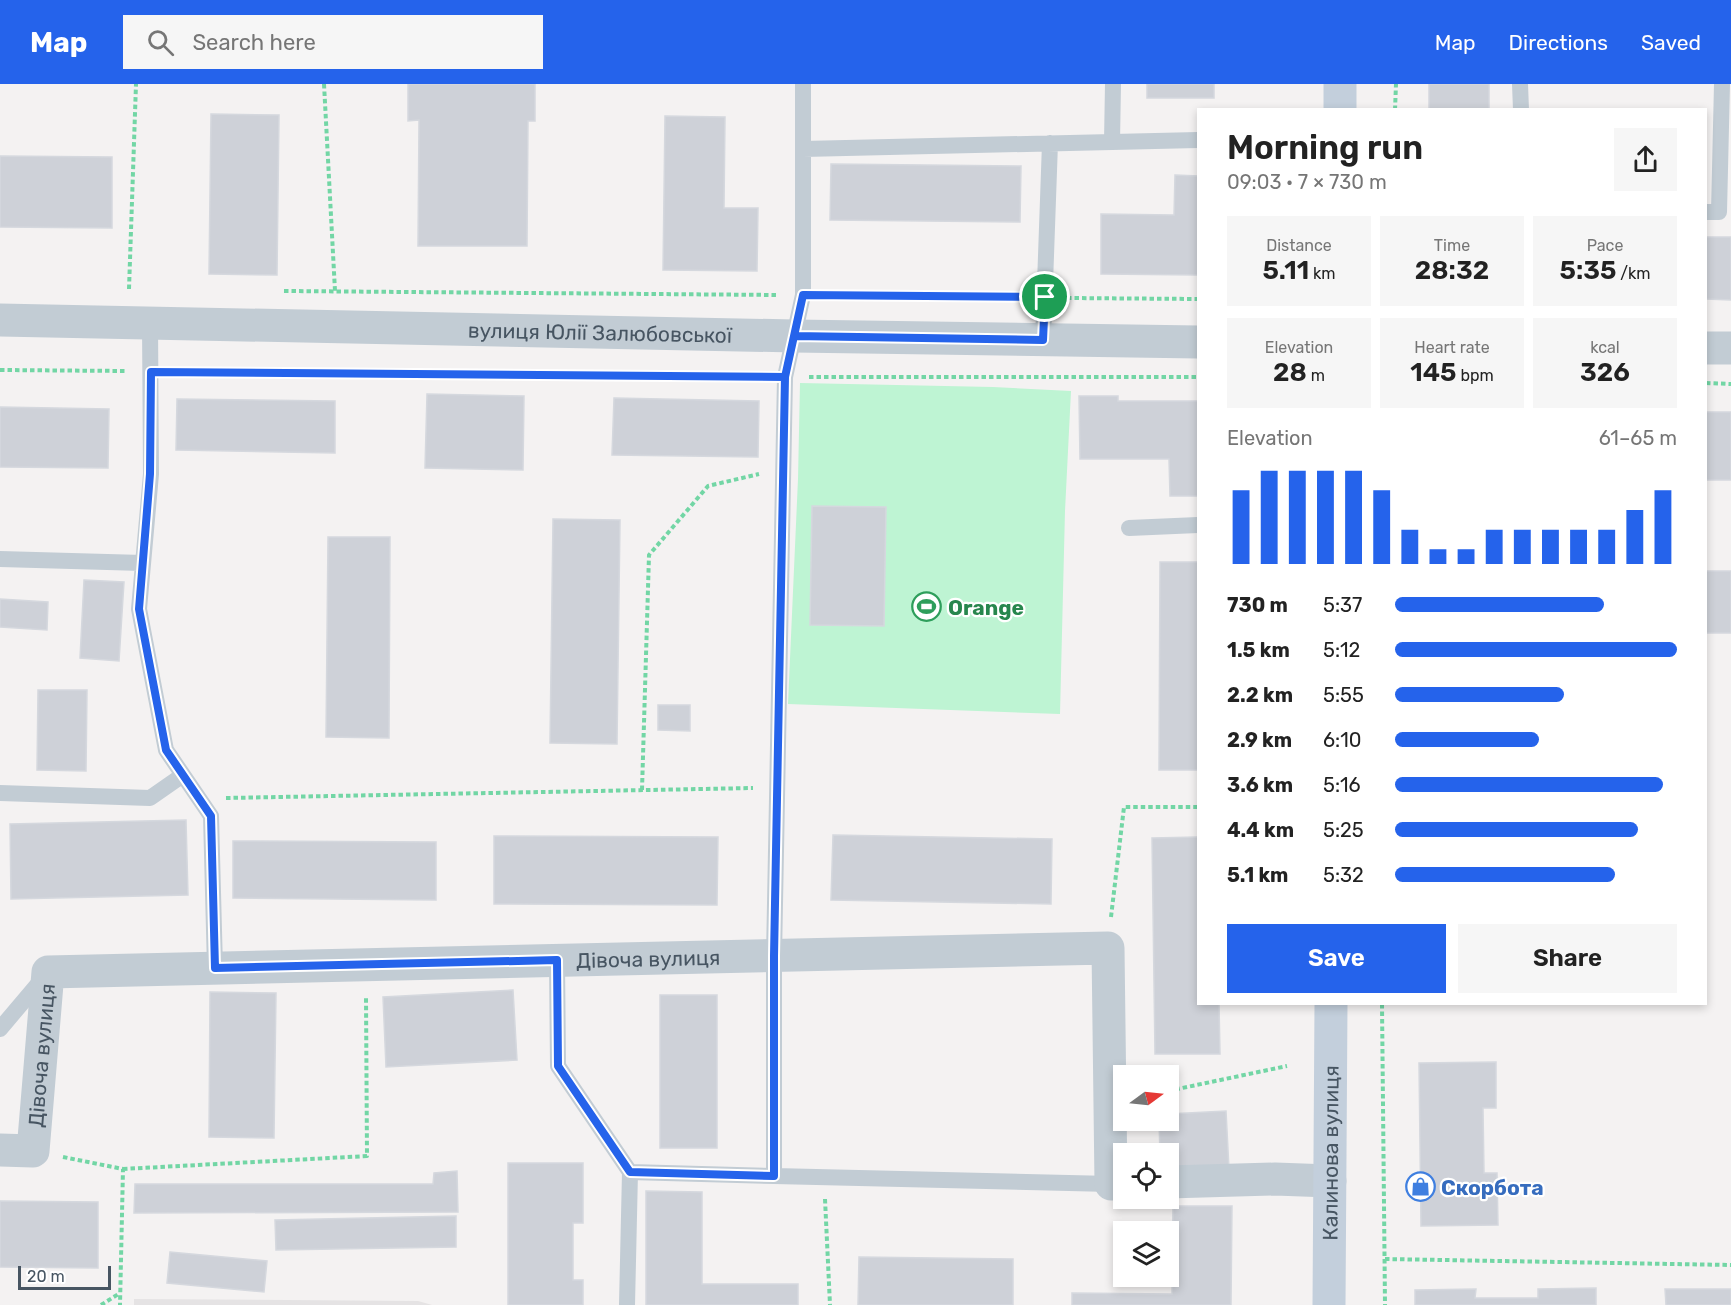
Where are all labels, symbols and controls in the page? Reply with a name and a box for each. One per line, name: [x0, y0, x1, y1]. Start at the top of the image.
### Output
search box: [123, 15, 543, 69]
text: Map: [30, 26, 87, 59]
icon: search: [144, 26, 177, 59]
text: Search here: [192, 29, 316, 56]
text: Map: [1435, 30, 1476, 55]
text: Directions: [1509, 30, 1608, 55]
text: Saved: [1641, 30, 1701, 55]
text: Morning run: [1227, 128, 1423, 167]
button: share: [1614, 128, 1677, 191]
text: 09:03 · 7 × 730 m: [1227, 170, 1387, 194]
text: Distance: [1266, 236, 1332, 255]
text: Time: [1434, 236, 1470, 255]
text: Pace: [1587, 236, 1623, 255]
text: 5.11: [1262, 255, 1309, 286]
text: 28:32: [1415, 255, 1489, 286]
text: 5:35: [1559, 255, 1616, 286]
text: km: [1309, 264, 1336, 283]
text: /km: [1616, 264, 1651, 283]
pin: [1019, 271, 1070, 322]
icon: arrive: [1028, 280, 1061, 313]
street label: вулиця Юлії Залюбовської: [468, 317, 733, 347]
text: Elevation: [1265, 338, 1333, 357]
text: Heart rate: [1414, 338, 1490, 357]
text: kcal: [1590, 338, 1620, 357]
text: 28: [1273, 357, 1307, 388]
text: 145: [1410, 357, 1457, 388]
text: 326: [1580, 357, 1630, 388]
text: m: [1307, 366, 1325, 385]
text: bpm: [1457, 366, 1494, 385]
text: Elevation: [1227, 426, 1313, 450]
text: 61–65 m: [1599, 426, 1677, 450]
sports icon: Orange: [911, 591, 943, 623]
text: 730 m: [1227, 593, 1288, 617]
text: 5:37: [1323, 593, 1362, 617]
place label: Orange: [948, 595, 1024, 620]
text: 1.5 km: [1227, 638, 1290, 662]
text: 5:12: [1323, 638, 1360, 662]
text: 2.2 km: [1227, 683, 1293, 707]
text: 5:55: [1323, 683, 1364, 707]
text: 2.9 km: [1227, 728, 1292, 752]
text: 6:10: [1323, 728, 1361, 752]
text: 3.6 km: [1227, 773, 1293, 797]
text: 5:16: [1323, 773, 1361, 797]
text: 4.4 km: [1227, 818, 1294, 842]
text: 5:25: [1323, 818, 1364, 842]
text: 5.1 km: [1227, 863, 1288, 887]
text: 5:32: [1323, 863, 1364, 887]
button: Save: [1227, 924, 1446, 993]
button: Share: [1458, 924, 1677, 993]
street label: Дівоча вулиця: [576, 944, 721, 973]
street label: Дівоча вулиця: [23, 982, 59, 1128]
north arrow: [1113, 1065, 1179, 1131]
map controls: [1113, 1065, 1179, 1287]
street label: Калинова вулиця: [1317, 1065, 1343, 1241]
button: locate: [1113, 1143, 1179, 1209]
shop icon: Скорбота: [1404, 1171, 1436, 1203]
place label: Скорбота: [1441, 1175, 1544, 1200]
button: layers: [1113, 1221, 1179, 1287]
scale bar: [18, 1263, 111, 1290]
text: 20 m: [27, 1267, 65, 1286]

